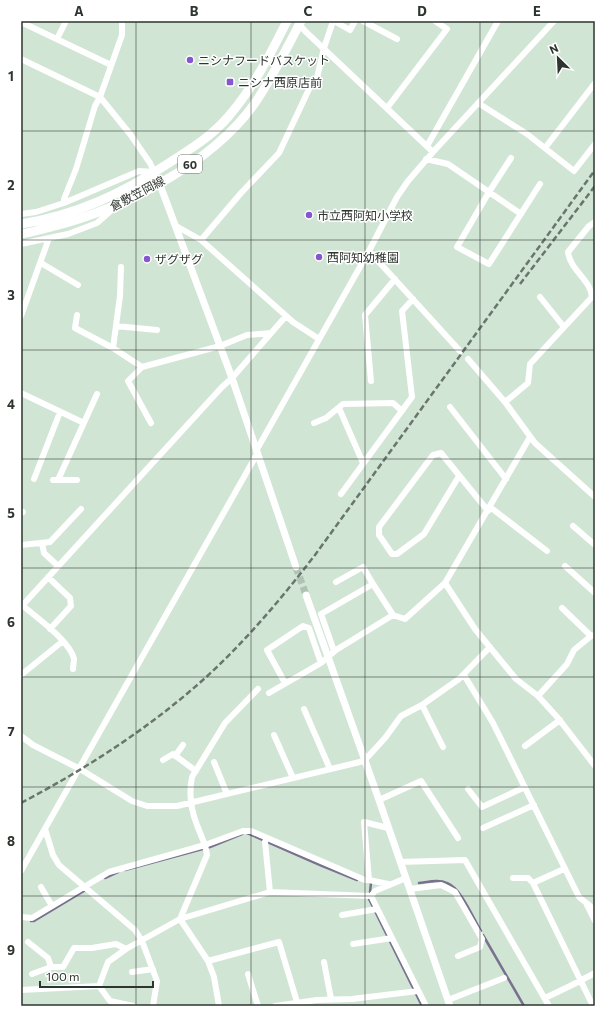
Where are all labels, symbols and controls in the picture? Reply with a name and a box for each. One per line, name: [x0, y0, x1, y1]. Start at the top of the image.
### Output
text: A: [74, 3, 84, 19]
text: B: [190, 3, 199, 19]
text: C: [304, 3, 313, 19]
text: D: [417, 3, 427, 19]
text: E: [533, 3, 541, 19]
north arrow: [538, 38, 578, 78]
text: N: [547, 41, 560, 56]
place label: ニシナフードバスケット: [198, 53, 330, 67]
marker: ニシナフードバスケット: [185, 55, 195, 65]
text: 1: [8, 68, 14, 84]
place label: ニシナ西原店前: [238, 75, 322, 89]
marker: ニシナ西原店前: [225, 77, 235, 87]
road number: 60: [178, 155, 202, 173]
street label: 倉敷笠岡線: [107, 173, 167, 213]
text: 2: [7, 177, 15, 193]
place label: 市立西阿知小学校: [317, 208, 413, 222]
marker: 市立西阿知小学校: [304, 210, 314, 220]
place label: 西阿知幼稚園: [327, 250, 399, 264]
place label: ザグザグ: [155, 252, 203, 266]
marker: 西阿知幼稚園: [314, 252, 324, 262]
marker: ザグザグ: [142, 254, 152, 264]
text: 3: [7, 287, 15, 303]
text: 4: [7, 396, 15, 412]
text: 5: [7, 505, 15, 521]
text: 6: [7, 614, 15, 630]
text: 7: [7, 723, 15, 739]
text: 8: [7, 833, 15, 849]
text: 9: [7, 942, 15, 958]
scale bar: [40, 963, 153, 989]
text: 100 m: [46, 969, 80, 983]

